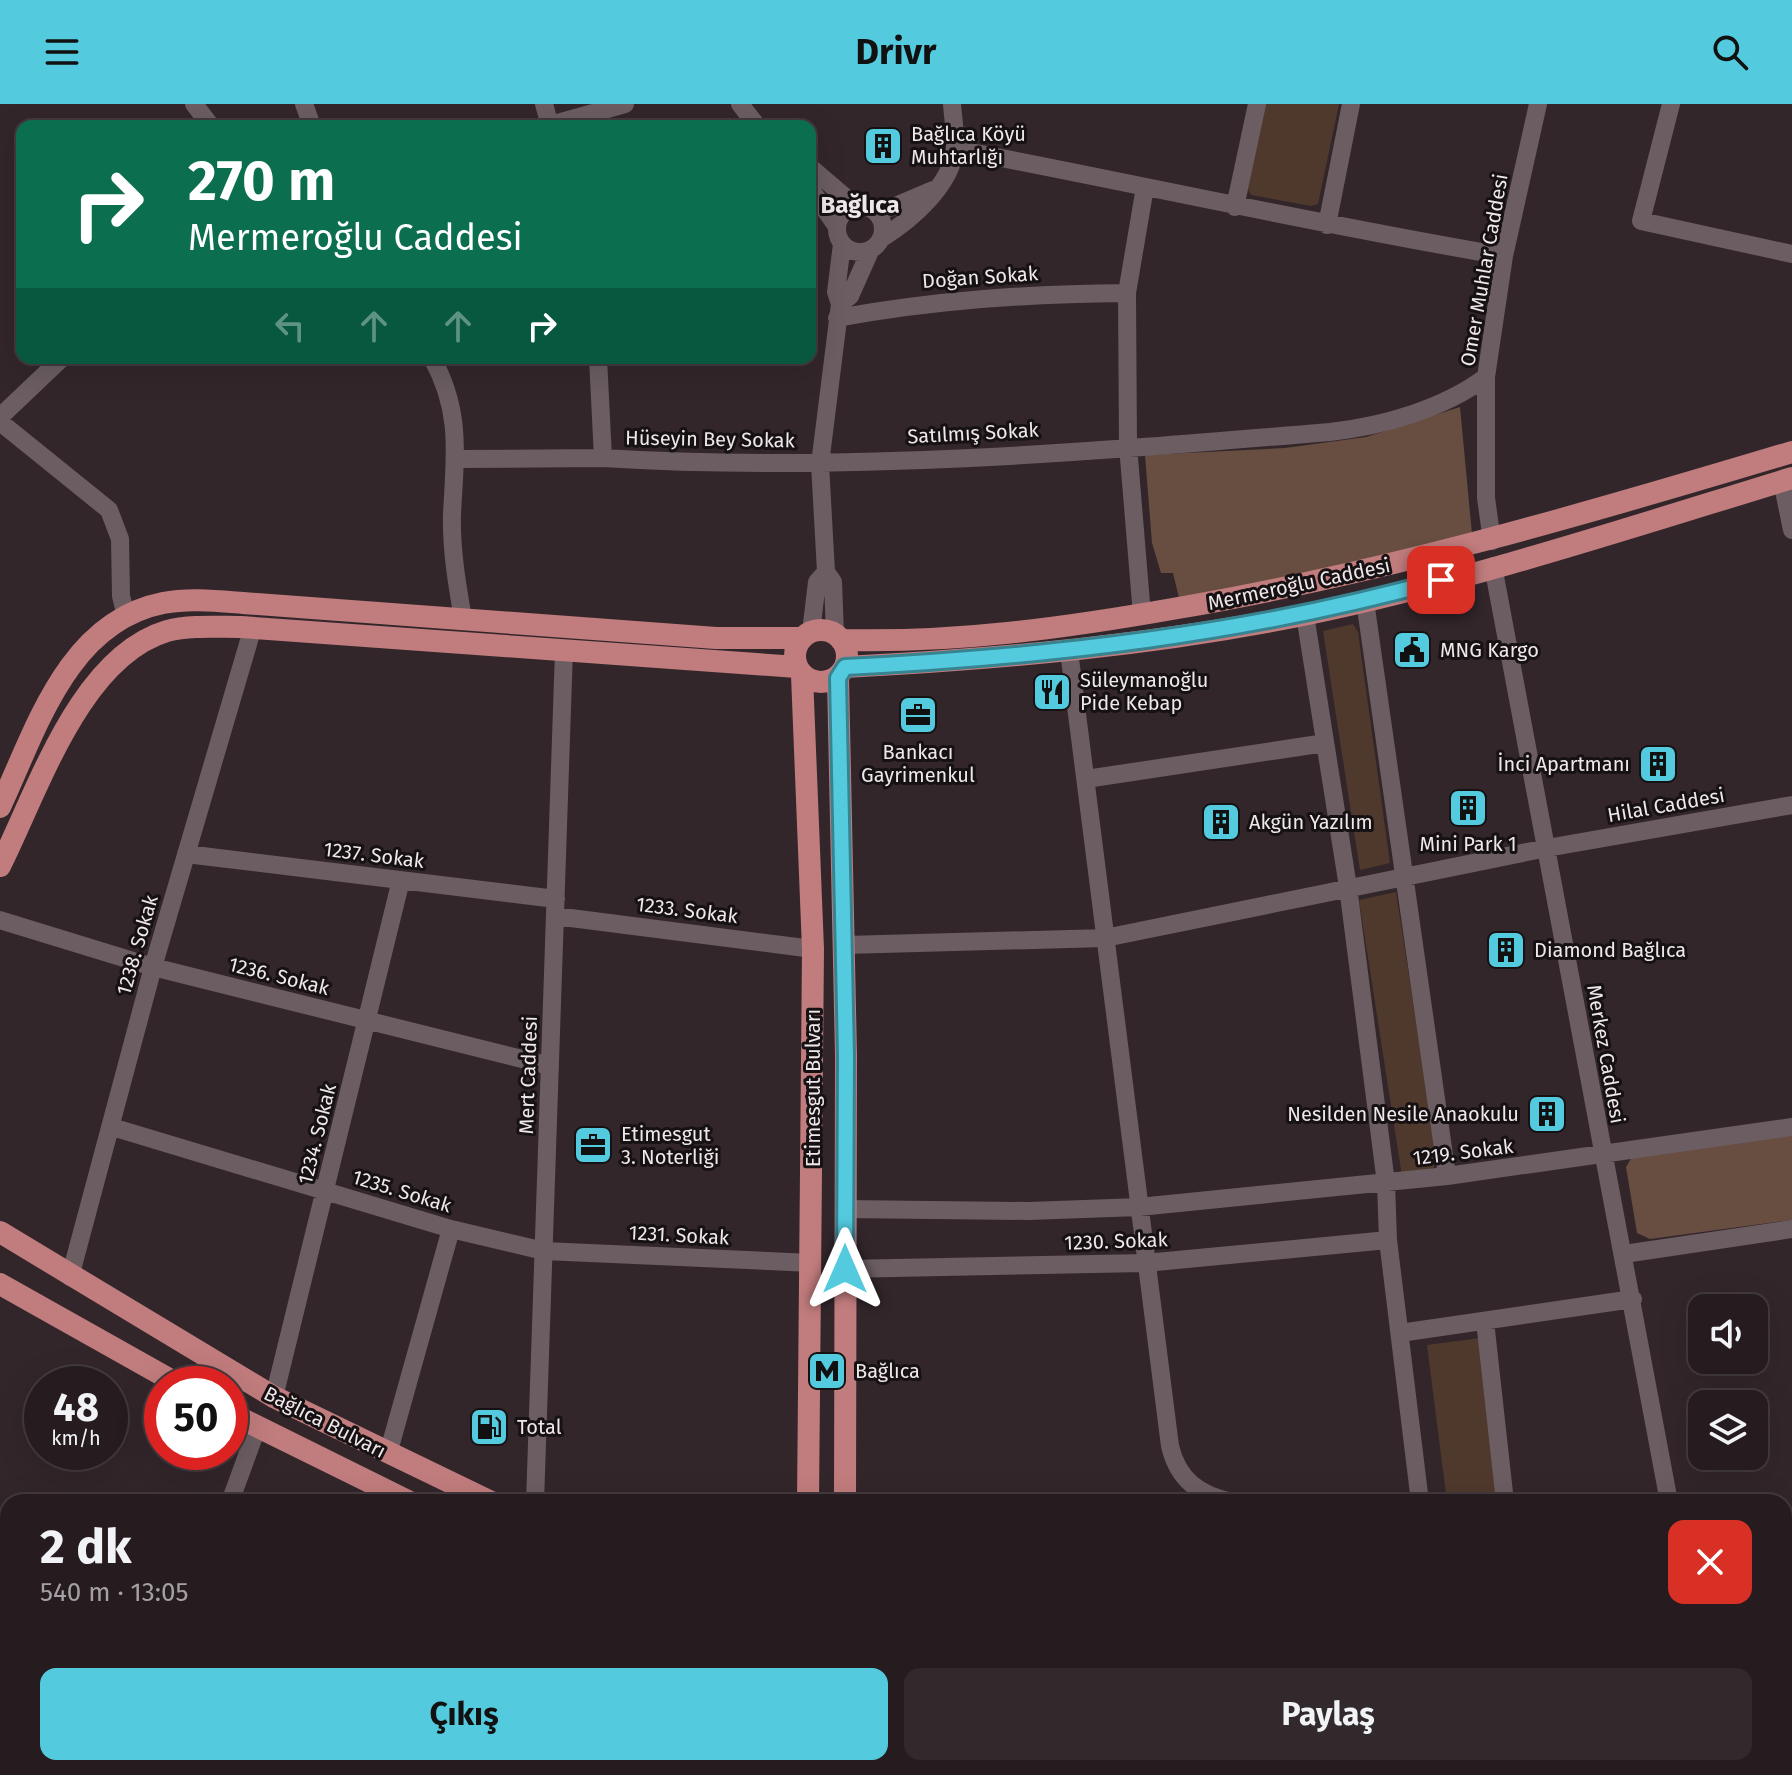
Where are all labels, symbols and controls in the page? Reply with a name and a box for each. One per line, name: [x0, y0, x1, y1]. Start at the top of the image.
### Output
icon: menu: [40, 30, 84, 74]
text: Drivr: [856, 30, 936, 74]
icon: search: [1708, 30, 1752, 74]
place label: Bağlıca Köyü Muhtarlığı: [911, 122, 1026, 169]
building icon: Bağlıca Köyü Muhtarlığı: [862, 125, 904, 167]
text: 270 m: [188, 148, 335, 215]
icon: right: [56, 152, 160, 256]
street label: Omer Muhlar Caddesi: [1455, 172, 1513, 368]
district label: Bağlıca: [820, 191, 900, 219]
text: Mermeroğlu Caddesi: [188, 216, 523, 260]
street label: Doğan Sokak: [921, 261, 1040, 293]
icon: left: [268, 304, 312, 348]
icon: ahead: [352, 304, 396, 348]
icon: ahead: [436, 304, 480, 348]
icon: right: [520, 304, 564, 348]
street label: Satılmış Sokak: [907, 418, 1040, 449]
street label: Hüseyin Bey Sokak: [625, 426, 796, 452]
pin: [1407, 546, 1475, 614]
street label: Mermeroğlu Caddesi: [1206, 553, 1392, 615]
icon: arrive: [1419, 558, 1463, 602]
public building icon: MNG Kargo: [1391, 629, 1433, 671]
place label: MNG Kargo: [1440, 638, 1539, 662]
place label: Süleymanoğlu Pide Kebap: [1080, 668, 1208, 715]
restaurant icon: Süleymanoğlu Pide Kebap: [1031, 671, 1073, 713]
office icon: Bankacı Gayrimenkul: [897, 694, 939, 736]
place label: Bankacı Gayrimenkul: [861, 740, 975, 787]
building icon: İnci Apartmanı: [1637, 743, 1679, 785]
place label: İnci Apartmanı: [1498, 752, 1630, 776]
street label: Hilal Caddesi: [1606, 783, 1726, 827]
building icon: Mini Park 1: [1447, 787, 1489, 829]
building icon: Akgün Yazılım: [1200, 801, 1242, 843]
place label: Akgün Yazılım: [1249, 810, 1373, 834]
place label: Mini Park 1: [1419, 832, 1517, 856]
street label: 1237. Sokak: [322, 837, 426, 873]
street label: 1238. Sokak: [111, 891, 163, 998]
street label: 1233. Sokak: [635, 892, 740, 928]
building icon: Diamond Bağlıca: [1485, 929, 1527, 971]
place label: Diamond Bağlıca: [1534, 938, 1686, 962]
street label: 1236. Sokak: [226, 952, 333, 1000]
street label: Merkez Caddesi: [1582, 983, 1630, 1125]
street label: Etimesgut Bulvarı: [801, 1009, 825, 1167]
street label: Mert Caddesi: [514, 1015, 542, 1135]
street label: 1234. Sokak: [293, 1081, 341, 1187]
building icon: Nesilden Nesile Anaokulu: [1526, 1093, 1568, 1135]
place label: Nesilden Nesile Anaokulu: [1287, 1102, 1519, 1126]
place label: Etimesgut 3. Noterliği: [621, 1122, 720, 1169]
office icon: Etimesgut 3. Noterliği: [572, 1124, 614, 1166]
street label: 1219. Sokak: [1411, 1134, 1515, 1170]
street label: 1235. Sokak: [350, 1165, 455, 1218]
street label: 1231. Sokak: [628, 1220, 730, 1250]
position arrow: [803, 1227, 887, 1311]
street label: 1230. Sokak: [1064, 1227, 1169, 1255]
map controls: [1688, 1294, 1768, 1470]
button: sound: [1688, 1294, 1768, 1374]
metro station icon: Bağlıca: [806, 1350, 848, 1392]
place label: Bağlıca: [855, 1359, 920, 1383]
speed limit sign: 50: [144, 1366, 248, 1470]
street label: Bağlıca Bulvarı: [260, 1381, 390, 1463]
text: 48: [53, 1384, 99, 1432]
button: layers: [1688, 1390, 1768, 1470]
fuel station icon: Total: [468, 1406, 510, 1448]
place label: Total: [517, 1415, 562, 1439]
text: km/h: [51, 1426, 101, 1450]
text: 2 dk: [40, 1518, 132, 1576]
button: close: [1668, 1520, 1752, 1604]
text: 540 m · 13:05: [40, 1577, 189, 1608]
button: Çıkış: [40, 1668, 888, 1760]
button: Paylaş: [904, 1668, 1752, 1760]

